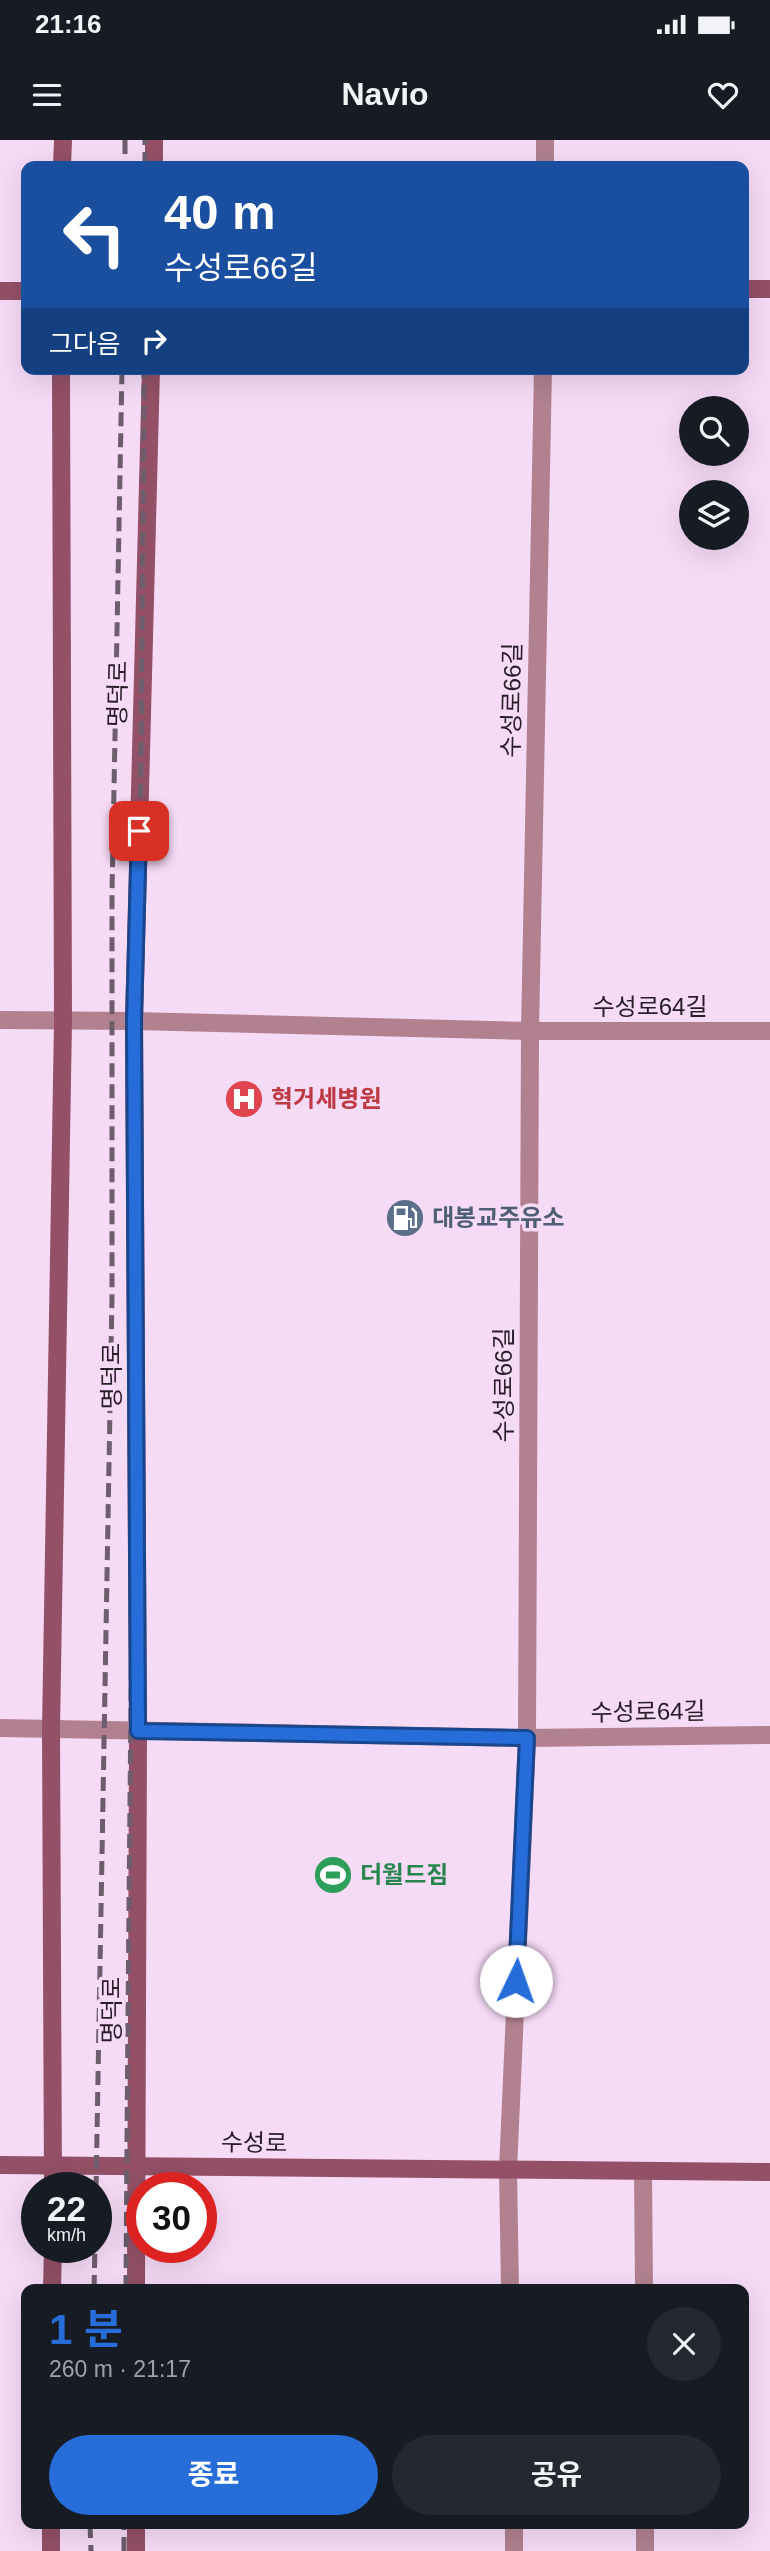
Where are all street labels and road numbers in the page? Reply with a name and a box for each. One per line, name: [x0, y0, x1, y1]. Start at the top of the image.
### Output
street label: 수성로66길: [497, 642, 526, 758]
street label: 명덕로: [103, 661, 132, 727]
street label: 수성로64길: [592, 993, 708, 1020]
street label: 수성로66길: [490, 1327, 517, 1443]
street label: 명덕로: [98, 1343, 125, 1409]
street label: 수성로64길: [590, 1697, 706, 1726]
street label: 명덕로: [98, 1977, 125, 2043]
street label: 수성로: [221, 2128, 287, 2157]

